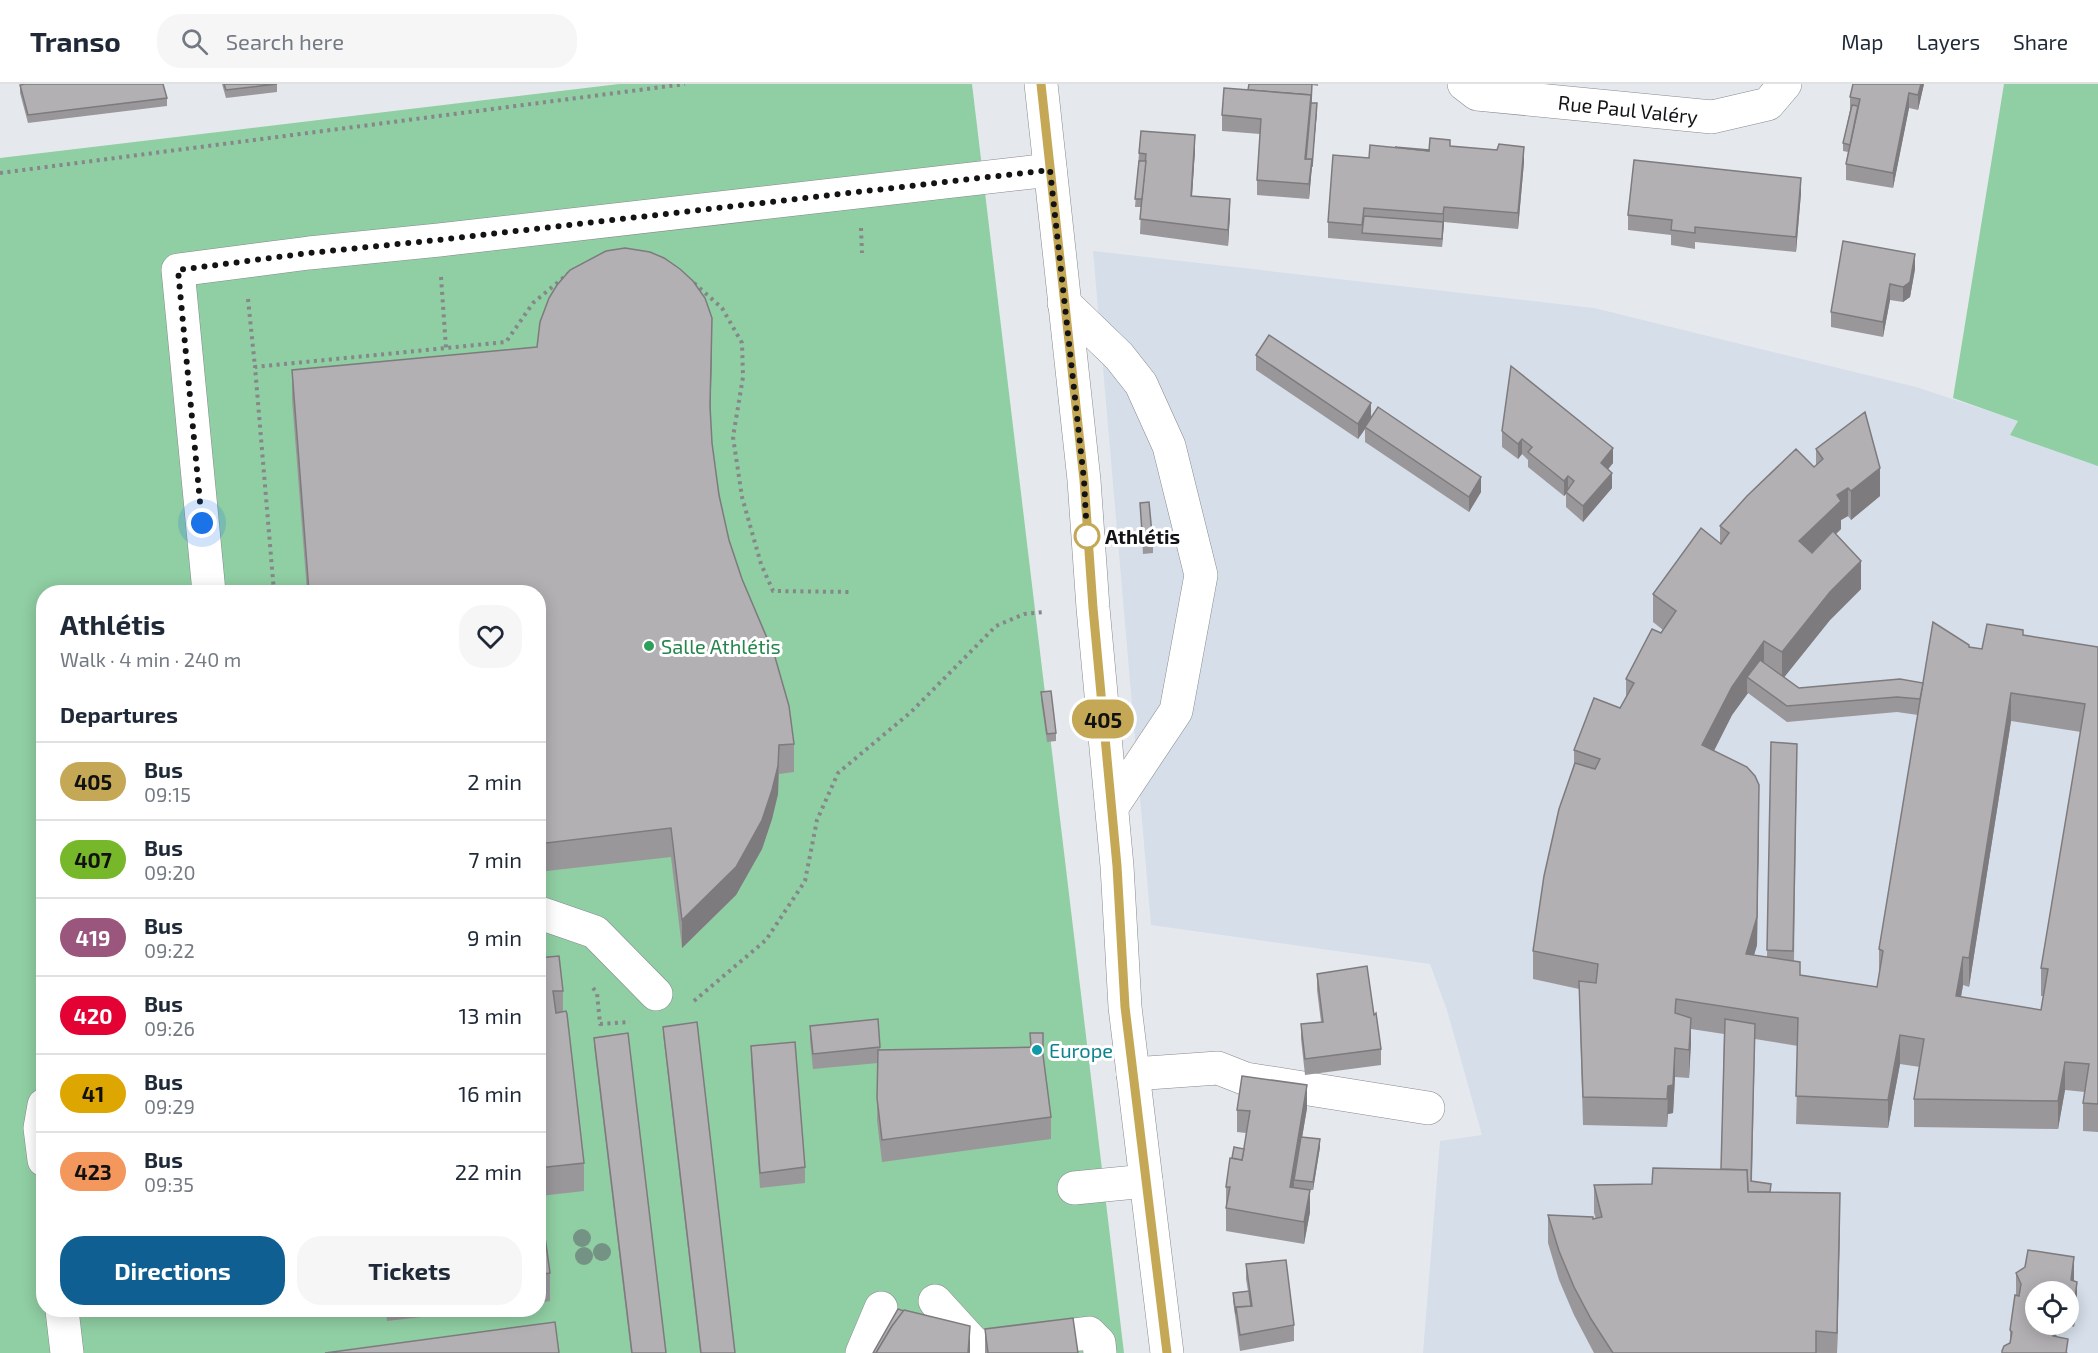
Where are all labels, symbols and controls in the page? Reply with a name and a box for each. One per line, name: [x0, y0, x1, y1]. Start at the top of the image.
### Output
search box: [157, 14, 577, 68]
text: Transo: [30, 24, 121, 58]
icon: search: [178, 25, 211, 58]
text: Search here: [226, 28, 344, 54]
text: Map: [1841, 29, 1883, 54]
text: Layers: [1916, 29, 1980, 54]
text: Share: [2013, 29, 2068, 54]
street label: Rue Paul Valéry: [1557, 90, 1699, 128]
your location: [187, 508, 217, 538]
marker: Athlétis: [1074, 523, 1100, 549]
place label: Athlétis: [1105, 524, 1180, 548]
button: heart: [459, 605, 522, 668]
text: Athlétis: [60, 607, 165, 641]
place label: Salle Athlétis: [661, 634, 781, 658]
marker: Salle Athlétis: [642, 639, 656, 653]
text: Walk · 4 min · 240 m: [60, 647, 241, 671]
line badge: 405: [1068, 700, 1138, 738]
text: Departures: [60, 701, 178, 727]
text: 405: [1084, 707, 1122, 732]
text: Bus: [144, 756, 183, 782]
text: 2 min: [467, 768, 522, 794]
text: 405: [74, 769, 112, 794]
text: 09:15: [144, 782, 191, 806]
text: Bus: [144, 834, 183, 860]
text: 7 min: [468, 846, 522, 872]
text: 407: [74, 847, 112, 872]
text: 09:20: [144, 860, 196, 884]
text: Bus: [144, 912, 183, 938]
text: 9 min: [467, 924, 522, 950]
text: 419: [76, 925, 110, 950]
text: 09:22: [144, 938, 195, 962]
text: Bus: [144, 990, 183, 1016]
text: 13 min: [459, 1002, 522, 1028]
text: 420: [74, 1003, 112, 1028]
text: 09:26: [144, 1016, 195, 1040]
place label: Europe: [1049, 1038, 1113, 1062]
marker: Europe: [1030, 1043, 1044, 1057]
text: Bus: [144, 1068, 183, 1094]
text: 16 min: [458, 1080, 522, 1106]
text: 41: [82, 1081, 104, 1106]
text: 09:29: [144, 1094, 195, 1118]
text: Bus: [144, 1146, 183, 1172]
text: 22 min: [455, 1158, 522, 1184]
text: 423: [74, 1159, 112, 1184]
text: 09:35: [144, 1172, 194, 1196]
button: Directions: [60, 1236, 285, 1305]
button: Tickets: [297, 1236, 522, 1305]
map controls: [2025, 1281, 2079, 1335]
button: locate: [2025, 1281, 2079, 1335]

